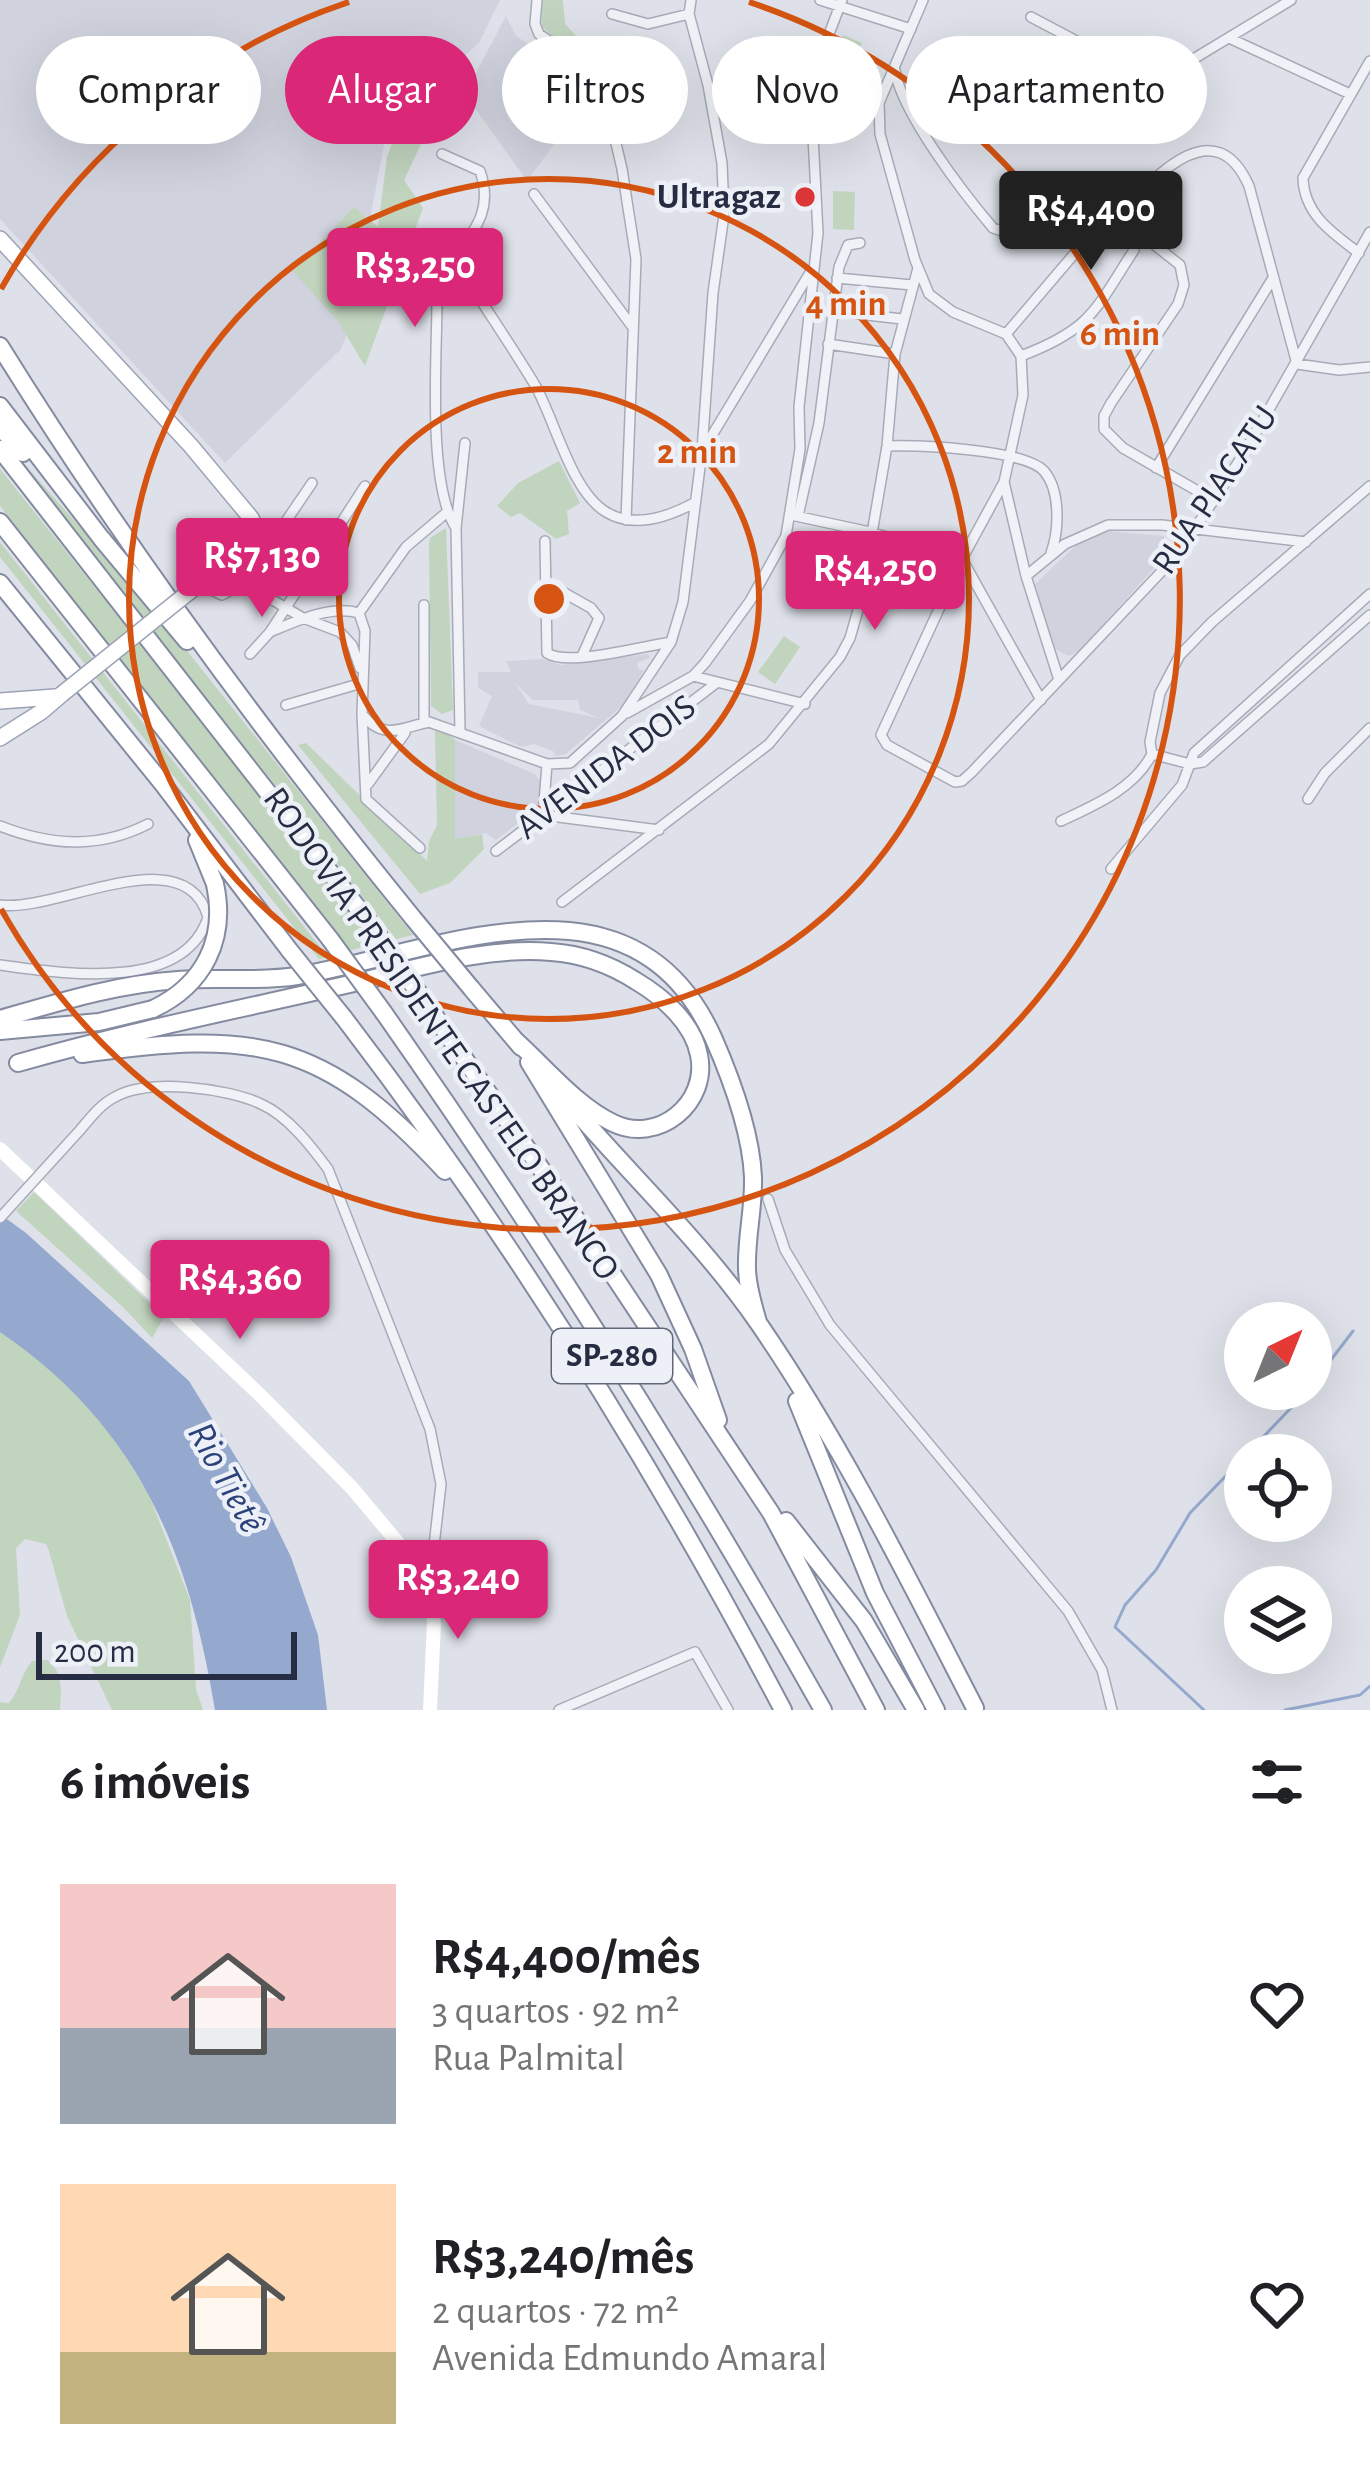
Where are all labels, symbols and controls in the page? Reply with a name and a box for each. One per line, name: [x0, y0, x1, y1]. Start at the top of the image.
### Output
chip: Comprar: [36, 36, 261, 144]
chip: Alugar: [285, 36, 478, 144]
chip: Filtros: [502, 36, 688, 144]
chip: Novo: [712, 36, 882, 144]
chip: Apartamento: [906, 36, 1207, 144]
pin: R$4,400: [980, 171, 1202, 273]
place label: Ultragaz: [657, 179, 781, 215]
marker: Ultragaz: [792, 184, 818, 210]
text: R$4,400: [1026, 190, 1156, 229]
pin: R$3,250: [304, 228, 526, 330]
text: R$3,250: [354, 247, 476, 286]
text: 4 min: [805, 286, 887, 322]
text: 6 min: [1080, 316, 1160, 352]
street label: RUA PIACATU: [1146, 399, 1284, 581]
text: 2 min: [657, 434, 737, 470]
pin: R$7,130: [151, 518, 373, 620]
pin: R$4,250: [764, 531, 986, 633]
text: R$7,130: [203, 537, 321, 576]
text: R$4,250: [813, 550, 937, 589]
centre of rings: [528, 578, 570, 620]
street label: AVENIDA DOIS: [510, 688, 702, 846]
street label: RODOVIA PRESIDENTE CASTELO BRANCO: [256, 781, 626, 1287]
pin: R$4,360: [129, 1240, 351, 1342]
text: R$4,360: [177, 1259, 303, 1298]
north arrow: [1224, 1302, 1332, 1410]
map controls: [1224, 1302, 1332, 1674]
road number: SP-280: [552, 1329, 672, 1383]
water label: Rio Tietê: [180, 1416, 272, 1540]
button: locate: [1224, 1434, 1332, 1542]
pin: R$3,240: [347, 1540, 569, 1642]
text: R$3,240: [396, 1559, 520, 1598]
button: layers: [1224, 1566, 1332, 1674]
scale bar: [36, 1626, 297, 1679]
text: 200 m: [54, 1636, 136, 1669]
icon: filters: [1244, 1749, 1310, 1815]
text: 6 imóveis: [60, 1757, 250, 1808]
icon: home: [156, 1932, 300, 2076]
text: R$4,400/mês: [432, 1932, 700, 1983]
icon: heart: [1244, 1971, 1310, 2037]
text: 3 quartos · 92 m²: [432, 1992, 679, 2031]
text: Rua Palmital: [432, 2039, 625, 2078]
icon: home: [156, 2232, 300, 2376]
text: R$3,240/mês: [432, 2232, 694, 2283]
icon: heart: [1244, 2271, 1310, 2337]
text: 2 quartos · 72 m²: [432, 2292, 679, 2331]
text: Avenida Edmundo Amaral: [432, 2339, 827, 2378]

